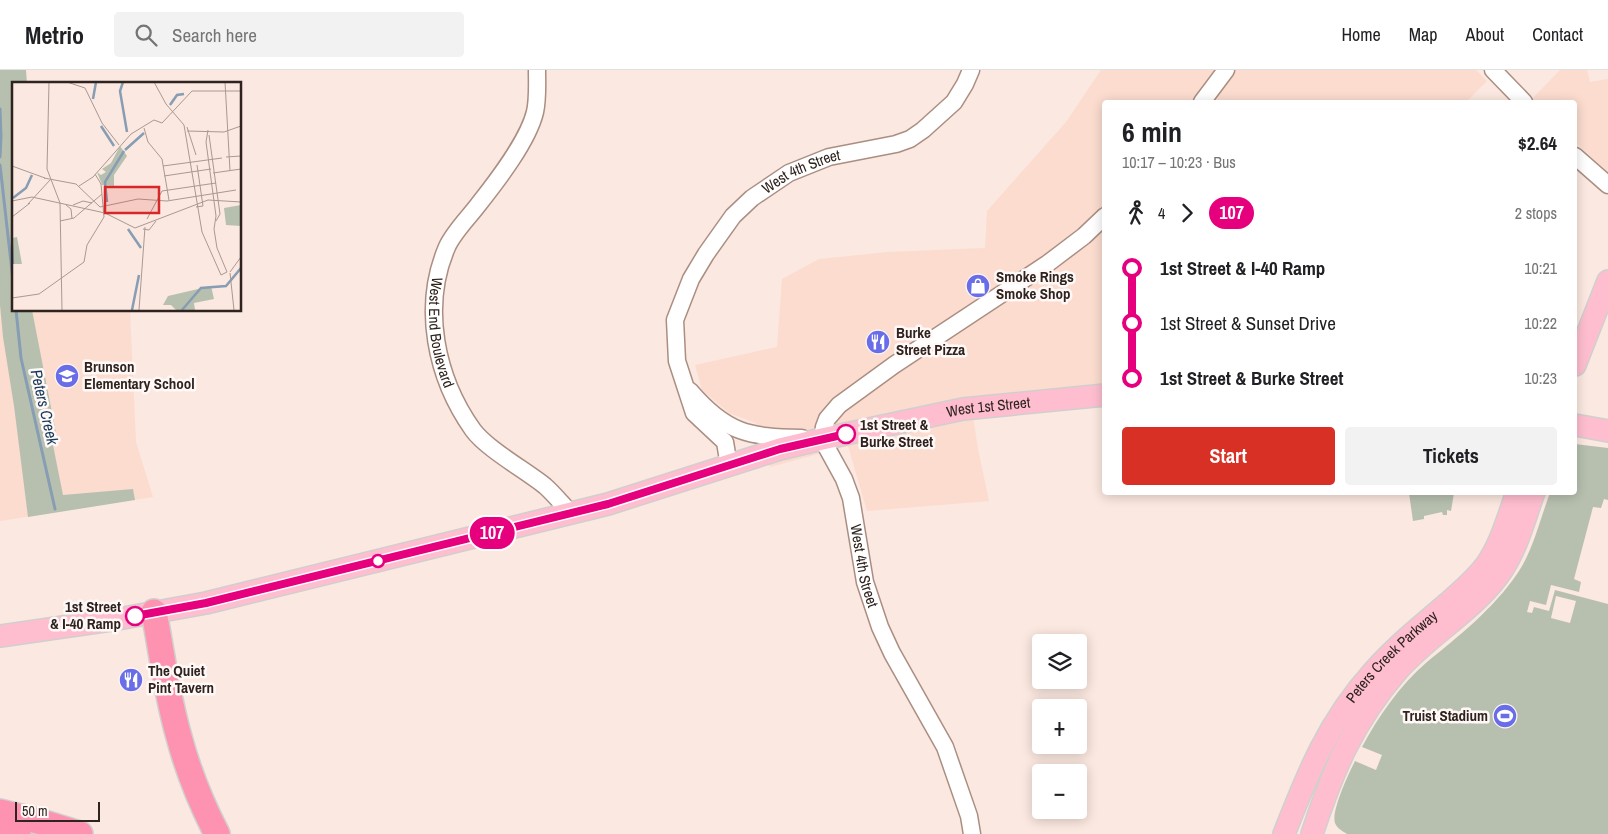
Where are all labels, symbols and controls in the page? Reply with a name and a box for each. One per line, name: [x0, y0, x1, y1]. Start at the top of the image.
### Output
search box: [114, 12, 464, 57]
text: Metrio: [25, 19, 84, 51]
icon: search: [132, 21, 160, 49]
text: Search here: [172, 22, 257, 48]
text: Home: [1341, 22, 1381, 47]
text: Map: [1409, 22, 1438, 47]
text: About: [1466, 22, 1504, 47]
text: Contact: [1532, 22, 1583, 47]
inset map: [12, 82, 241, 311]
text: 6 min: [1122, 113, 1182, 151]
text: $2.64: [1518, 130, 1557, 156]
street label: West 4th Street: [758, 144, 842, 198]
text: 10:17 – 10:23 · Bus: [1122, 151, 1236, 173]
icon: walk: [1122, 199, 1150, 227]
icon: forward: [1173, 199, 1201, 227]
text: 107: [1219, 200, 1244, 225]
text: 4: [1158, 202, 1165, 224]
text: 2 stops: [1515, 202, 1557, 224]
text: 1st Street & I-40 Ramp: [1160, 255, 1325, 281]
text: 10:21: [1524, 257, 1557, 279]
place label: Smoke Rings Smoke Shop: [996, 266, 1074, 304]
shop icon: Smoke Rings Smoke Shop: [965, 273, 991, 299]
street label: West End Boulevard: [424, 276, 460, 391]
text: 1st Street & Sunset Drive: [1160, 310, 1336, 336]
text: 10:22: [1524, 312, 1557, 334]
place label: Burke Street Pizza: [896, 322, 965, 360]
restaurant icon: Burke Street Pizza: [865, 329, 891, 355]
place label: Brunson Elementary School: [84, 356, 195, 394]
school or university icon: Brunson Elementary School: [54, 363, 80, 389]
text: 1st Street & Burke Street: [1160, 365, 1344, 391]
water label: Peters Creek: [26, 367, 64, 447]
text: 10:23: [1524, 367, 1557, 389]
street label: West 1st Street: [945, 391, 1032, 422]
place label: 1st Street & Burke Street: [860, 414, 933, 452]
marker: 1st Street & Burke Street: [836, 424, 856, 444]
button: Start: [1122, 427, 1335, 485]
button: Tickets: [1345, 427, 1557, 485]
line badge: 107: [463, 517, 521, 549]
text: 107: [480, 520, 504, 545]
street label: West 4th Street: [846, 523, 884, 611]
unlabelled marker: [371, 554, 385, 568]
place label: 1st Street & I-40 Ramp: [50, 596, 121, 634]
street label: Peters Creek Parkway: [1341, 605, 1442, 707]
marker: 1st Street & I-40 Ramp: [125, 606, 145, 626]
map controls: [1032, 634, 1087, 819]
button: layers: [1032, 634, 1087, 689]
place label: The Quiet Pint Tavern: [148, 660, 214, 698]
restaurant icon: The Quiet Pint Tavern: [118, 667, 144, 693]
button: +: [1032, 699, 1087, 754]
sports icon: Truist Stadium: [1492, 703, 1518, 729]
place label: Truist Stadium: [1403, 705, 1488, 726]
button: −: [1032, 764, 1087, 819]
scale bar: [15, 799, 100, 822]
text: 50 m: [22, 802, 48, 820]

